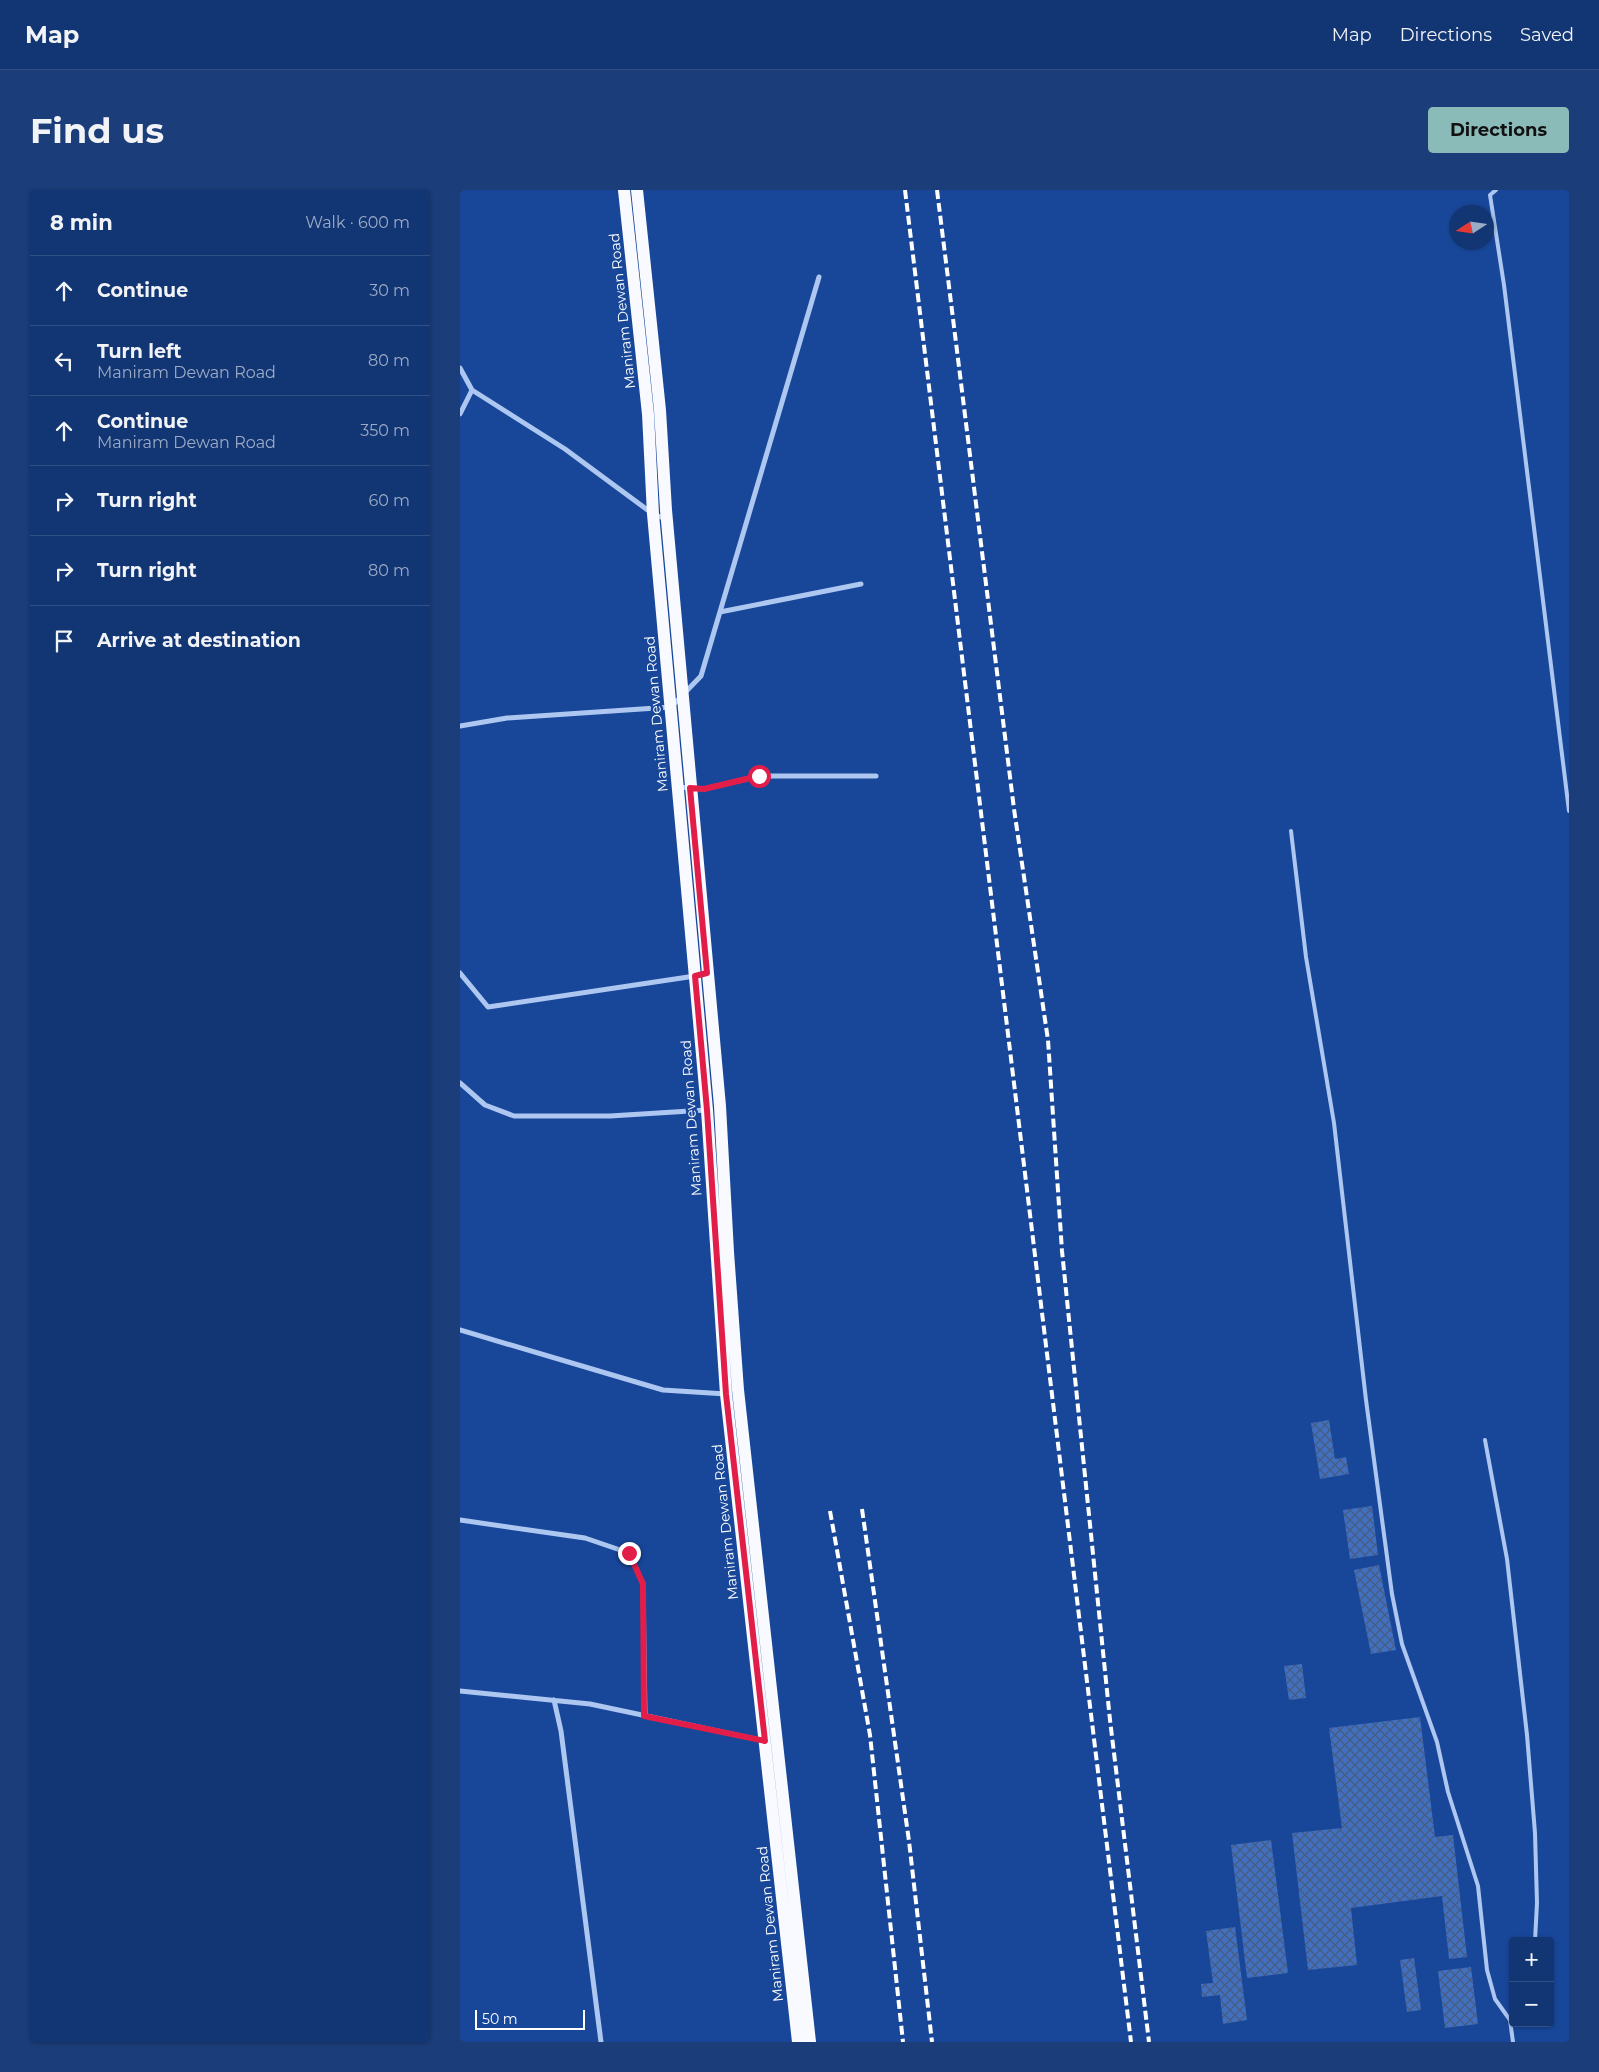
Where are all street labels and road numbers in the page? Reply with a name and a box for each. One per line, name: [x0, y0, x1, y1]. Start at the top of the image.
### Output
street label: Maniram Dewan Road: [605, 232, 639, 390]
street label: Maniram Dewan Road: [640, 635, 672, 793]
street label: Maniram Dewan Road: [677, 1039, 705, 1197]
street label: Maniram Dewan Road: [708, 1443, 742, 1601]
street label: Maniram Dewan Road: [753, 1845, 787, 2003]

